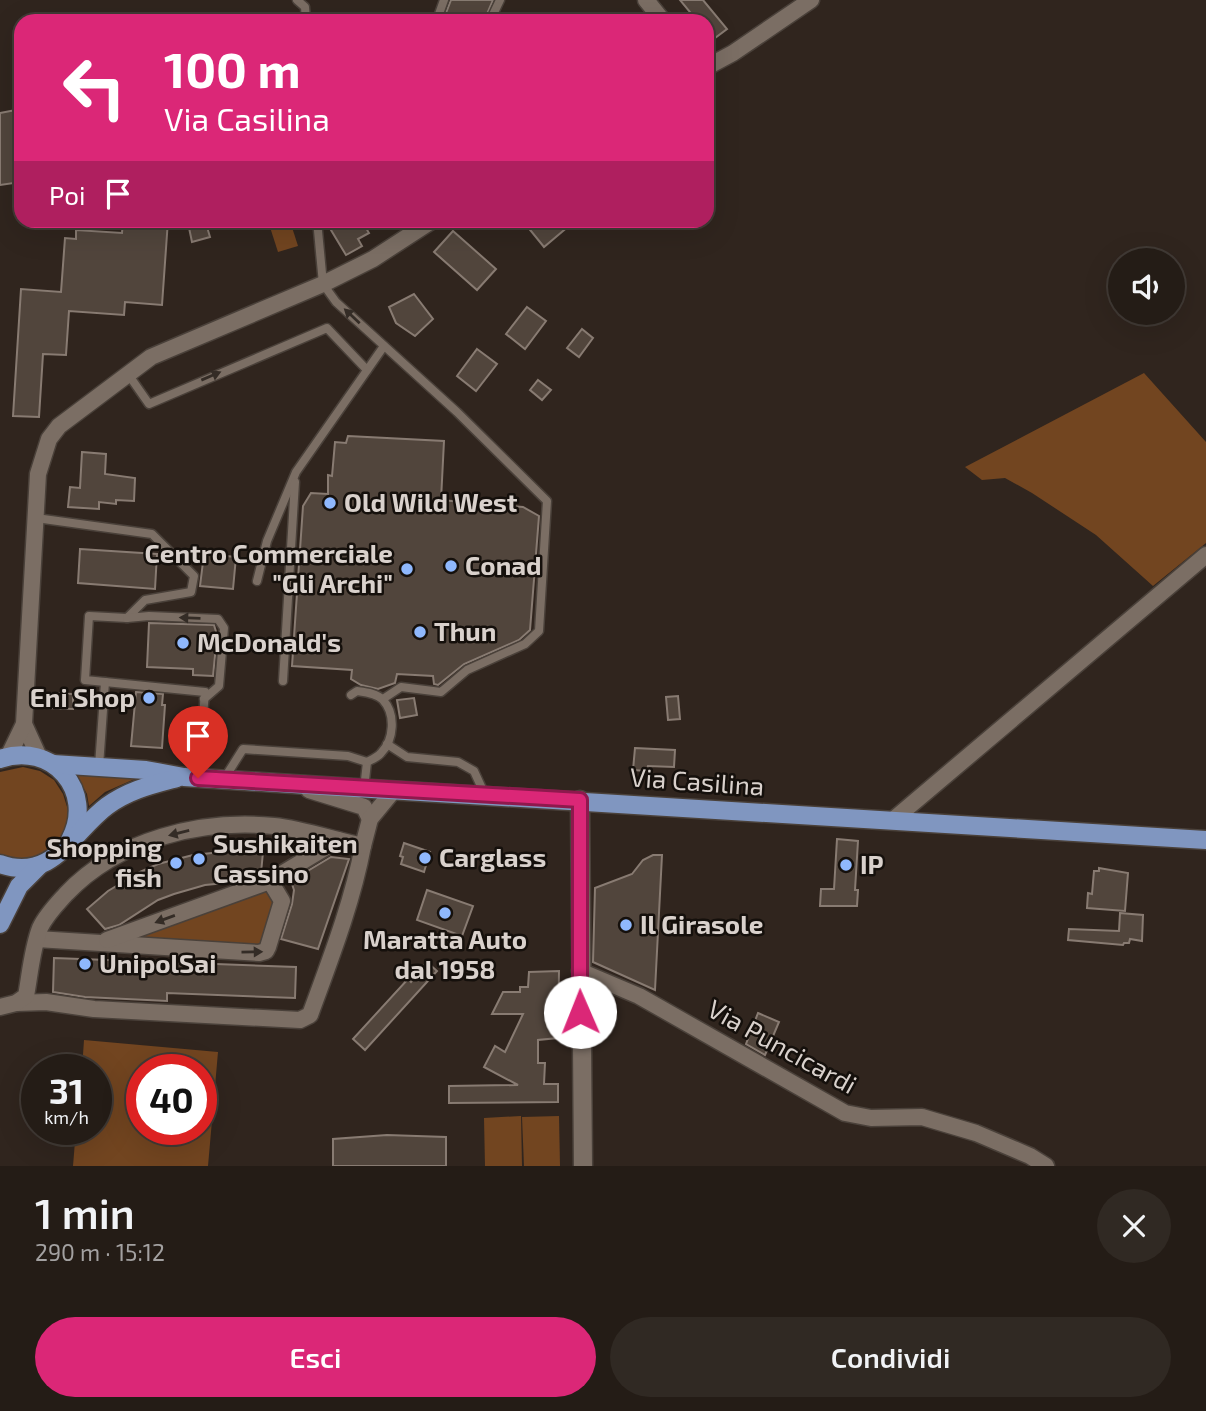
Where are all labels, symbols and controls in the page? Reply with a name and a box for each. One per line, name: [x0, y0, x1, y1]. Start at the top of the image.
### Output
text: 100 m: [164, 39, 301, 98]
icon: left: [49, 42, 140, 133]
text: Via Casilina: [164, 99, 330, 137]
icon: arrive: [99, 175, 137, 213]
text: Poi: [49, 179, 85, 210]
map controls: [1108, 248, 1185, 325]
button: sound: [1108, 248, 1185, 325]
one-way arrow: [344, 309, 361, 325]
one-way arrow: [201, 370, 222, 381]
place label: Old Wild West: [344, 486, 518, 517]
marker: Old Wild West: [322, 495, 338, 511]
place label: Centro Commerciale "Gli Archi": [145, 537, 393, 598]
place label: Conad: [465, 549, 542, 580]
marker: Conad: [443, 558, 459, 574]
marker: Centro Commerciale "Gli Archi": [399, 561, 415, 577]
one-way arrow: [179, 612, 201, 623]
place label: Thun: [434, 615, 496, 646]
marker: Thun: [412, 624, 428, 640]
place label: McDonald's: [197, 626, 341, 657]
marker: McDonald's: [175, 635, 191, 651]
place label: Eni Shop: [30, 681, 135, 712]
marker: Eni Shop: [141, 690, 157, 706]
pin: [168, 706, 228, 778]
icon: arrive: [179, 717, 217, 755]
street label: Via Casilina: [629, 760, 765, 801]
place label: Sushikaiten Cassino: [213, 827, 358, 888]
one-way arrow: [168, 828, 190, 839]
place label: Shopping fish: [47, 831, 162, 892]
place label: Carglass: [439, 841, 546, 872]
place label: IP: [860, 848, 884, 879]
marker: Carglass: [417, 850, 433, 866]
marker: Sushikaiten Cassino: [191, 851, 207, 867]
marker: Shopping fish: [168, 855, 184, 871]
marker: IP: [838, 857, 854, 873]
marker: Maratta Auto dal 1958: [437, 905, 453, 921]
place label: Il Girasole: [640, 908, 763, 939]
one-way arrow: [155, 914, 176, 925]
marker: Il Girasole: [618, 917, 634, 933]
place label: Maratta Auto dal 1958: [363, 923, 527, 984]
one-way arrow: [241, 946, 263, 958]
place label: UnipolSai: [99, 947, 216, 978]
marker: UnipolSai: [77, 956, 93, 972]
position arrow: [543, 975, 617, 1049]
street label: Via Puncicardi: [703, 992, 863, 1099]
speed limit sign: 40: [126, 1054, 217, 1145]
text: 31: [49, 1069, 84, 1111]
text: km/h: [44, 1106, 89, 1128]
text: 1 min: [35, 1187, 135, 1237]
button: close: [1097, 1189, 1171, 1263]
text: 290 m · 15:12: [35, 1238, 165, 1266]
button: Esci: [35, 1317, 596, 1397]
button: Condividi: [610, 1317, 1171, 1397]

